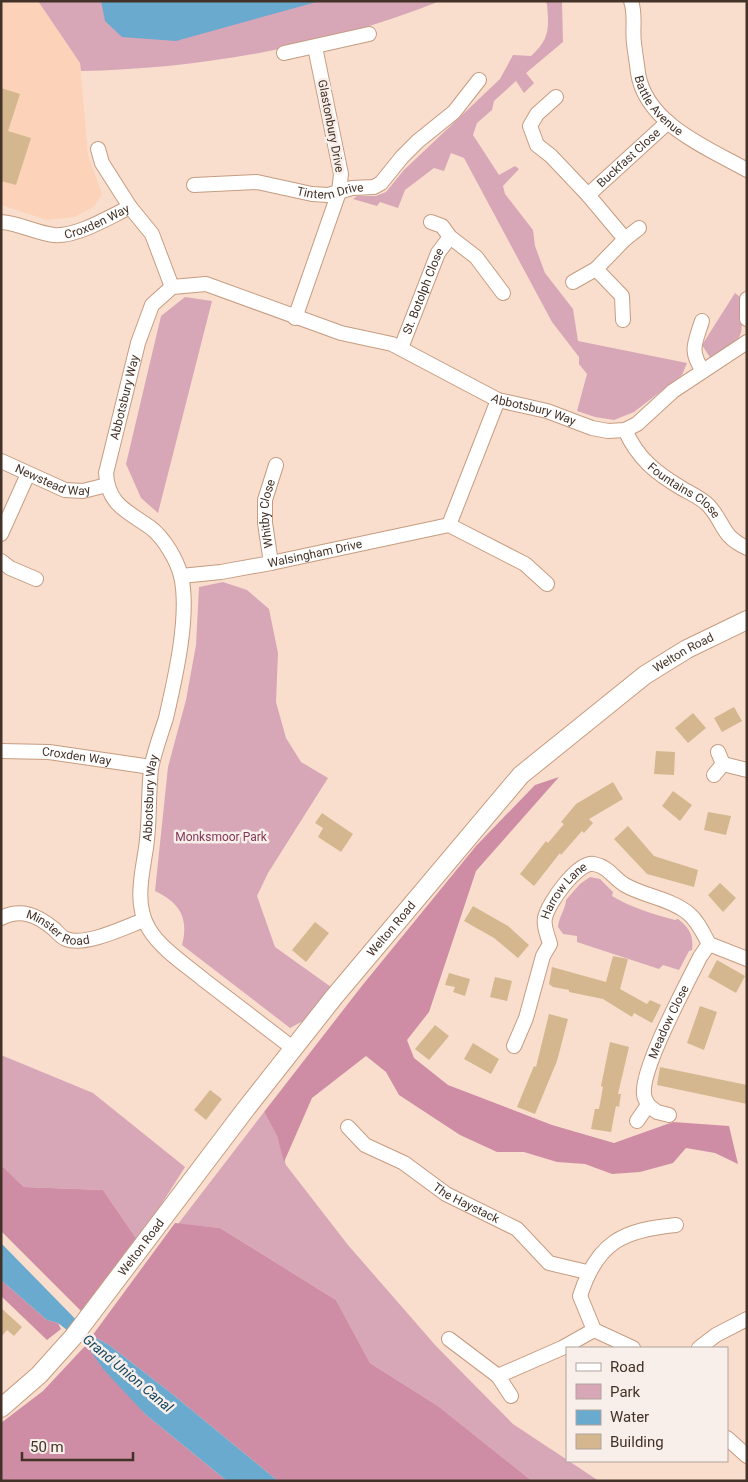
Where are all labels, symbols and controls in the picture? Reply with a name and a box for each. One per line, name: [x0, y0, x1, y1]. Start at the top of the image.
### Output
street label: Battle Avenue: [632, 74, 686, 139]
street label: Glastonbury Drive: [315, 78, 347, 174]
street label: Buckfast Close: [594, 126, 663, 190]
street label: Tintern Drive: [296, 180, 364, 202]
street label: Croxden Way: [63, 201, 132, 242]
street label: St. Botolph Close: [400, 245, 447, 336]
street label: Abbotsbury Way: [107, 353, 142, 441]
street label: Abbotsbury Way: [489, 391, 578, 428]
street label: Fountains Close: [645, 460, 723, 521]
street label: Newstead Way: [13, 461, 92, 498]
street label: Whitby Close: [258, 478, 278, 549]
street label: Walsingham Drive: [267, 537, 363, 570]
street label: Welton Road: [650, 630, 716, 675]
street label: Croxden Way: [42, 745, 113, 768]
street label: Abbotsbury Way: [140, 753, 161, 842]
park label: Monksmoor Park: [175, 830, 268, 844]
street label: Harrow Lane: [538, 859, 589, 921]
street label: Welton Road: [364, 899, 418, 959]
street label: Minster Road: [24, 907, 91, 948]
street label: Meadow Close: [646, 983, 692, 1061]
street label: The Haystack: [430, 1180, 502, 1227]
street label: Welton Road: [115, 1216, 167, 1278]
water label: Grand Union Canal: [80, 1331, 177, 1416]
legend: [566, 1347, 728, 1462]
text: Road: [610, 1358, 644, 1376]
text: Park: [610, 1383, 641, 1401]
text: Water: [610, 1408, 649, 1426]
scale bar: [22, 1430, 134, 1462]
text: Building: [610, 1433, 664, 1451]
text: 50 m: [30, 1438, 64, 1456]

